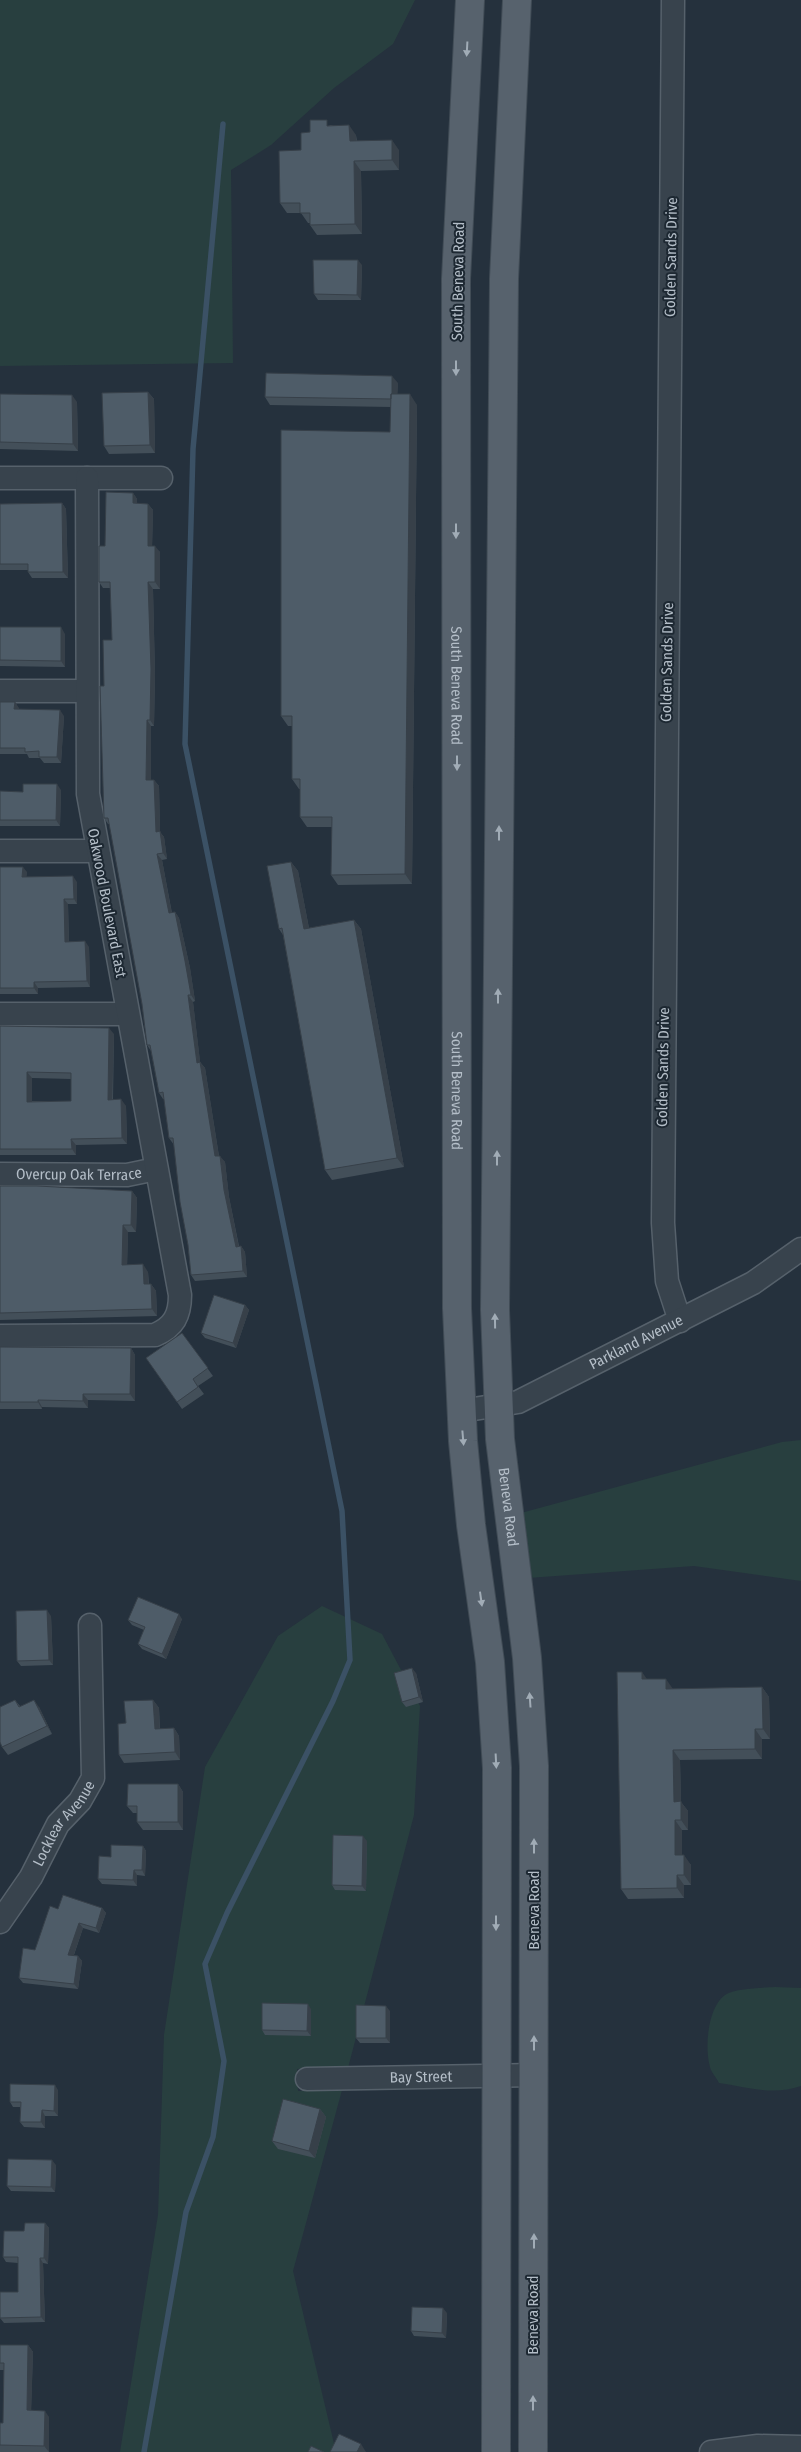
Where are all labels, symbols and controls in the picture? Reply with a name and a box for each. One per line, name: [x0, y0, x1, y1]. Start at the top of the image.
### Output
one-way arrow: [463, 41, 471, 57]
street label: Golden Sands Drive: [661, 197, 681, 317]
street label: South Beneva Road: [448, 221, 468, 341]
one-way arrow: [452, 361, 460, 377]
one-way arrow: [452, 523, 460, 539]
street label: Golden Sands Drive: [657, 602, 677, 722]
street label: South Beneva Road: [447, 626, 465, 745]
one-way arrow: [453, 756, 461, 772]
one-way arrow: [495, 825, 503, 841]
street label: Oakwood Boulevard East: [84, 827, 130, 979]
one-way arrow: [494, 987, 502, 1003]
street label: Golden Sands Drive: [653, 1007, 673, 1127]
street label: South Beneva Road: [448, 1031, 466, 1150]
one-way arrow: [493, 1150, 501, 1166]
street label: Overcup Oak Terrace: [16, 1163, 143, 1184]
street label: Parkland Avenue: [586, 1311, 686, 1373]
one-way arrow: [491, 1312, 499, 1328]
one-way arrow: [459, 1430, 467, 1446]
street label: Beneva Road: [495, 1467, 522, 1548]
one-way arrow: [477, 1591, 485, 1607]
one-way arrow: [525, 1691, 533, 1707]
one-way arrow: [493, 1753, 501, 1769]
street label: Locklear Avenue: [29, 1777, 99, 1869]
one-way arrow: [530, 1838, 538, 1854]
street label: Beneva Road: [525, 1870, 543, 1950]
one-way arrow: [492, 1915, 500, 1931]
one-way arrow: [530, 2035, 538, 2051]
street label: Bay Street: [390, 2067, 452, 2087]
one-way arrow: [530, 2233, 538, 2249]
street label: Beneva Road: [524, 2275, 542, 2355]
one-way arrow: [529, 2395, 537, 2411]

